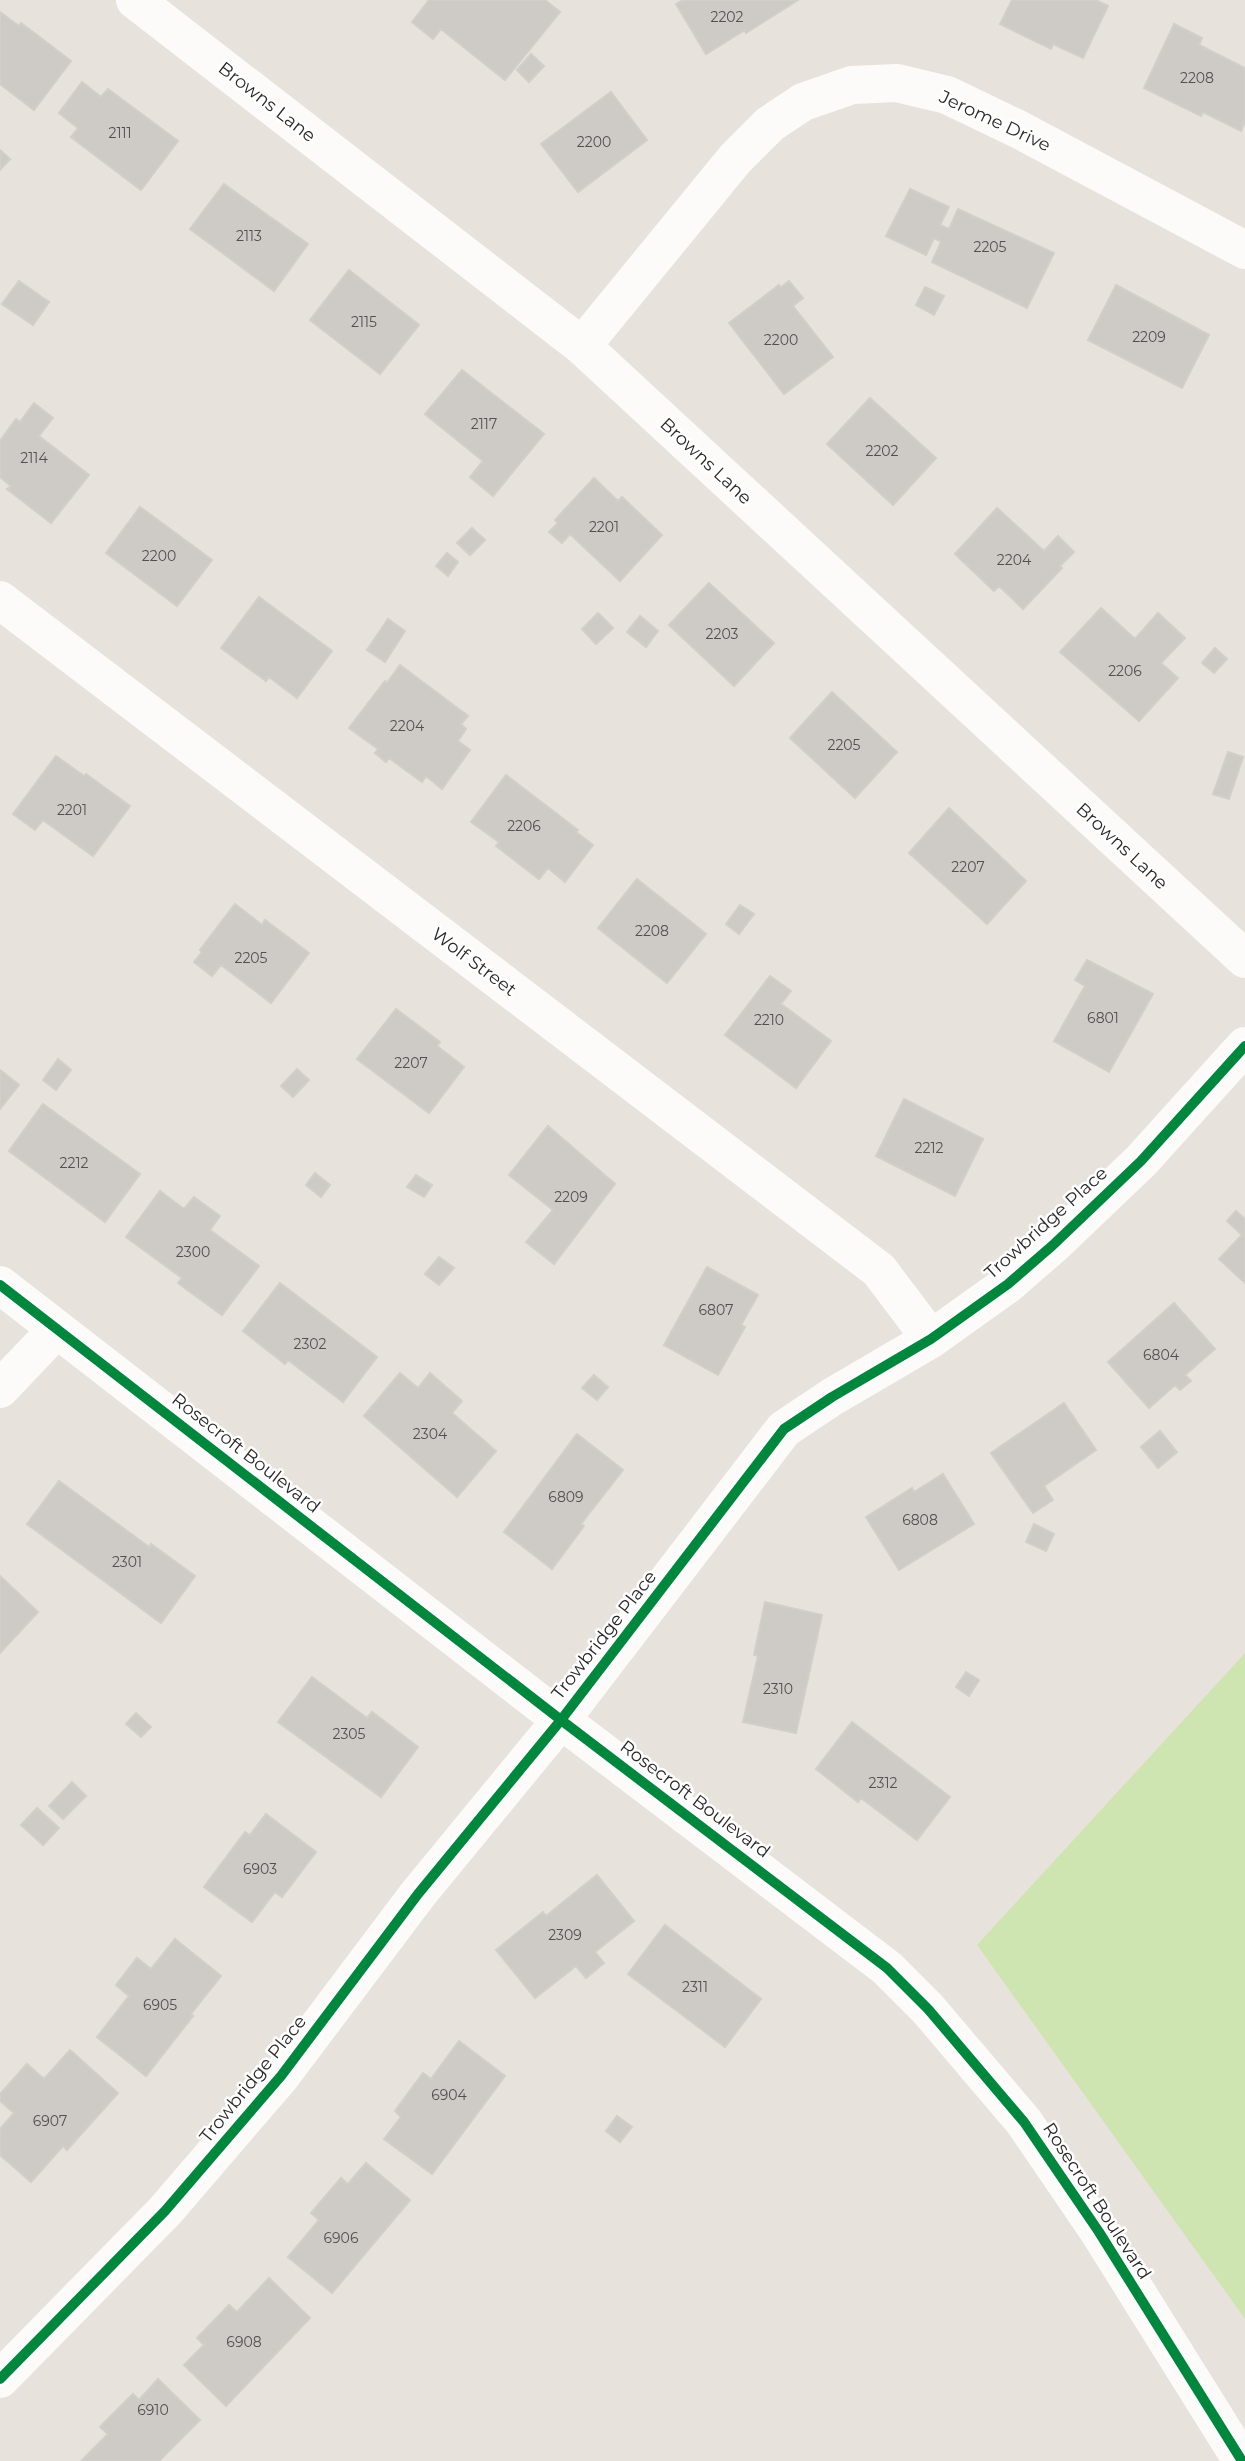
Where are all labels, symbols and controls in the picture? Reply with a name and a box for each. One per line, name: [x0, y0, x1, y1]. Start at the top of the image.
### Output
house number: 2202: [710, 8, 744, 26]
street label: Browns Lane: [214, 57, 320, 147]
house number: 2208: [1180, 69, 1214, 87]
street label: Jerome Drive: [935, 85, 1054, 156]
house number: 2111: [108, 124, 132, 142]
house number: 2200: [577, 133, 611, 151]
house number: 2113: [236, 227, 262, 245]
house number: 2205: [973, 238, 1007, 256]
house number: 2115: [351, 313, 377, 331]
house number: 2209: [1132, 328, 1166, 346]
house number: 2200: [764, 331, 798, 349]
street label: Browns Lane: [656, 413, 756, 509]
house number: 2117: [471, 415, 497, 433]
house number: 2202: [865, 442, 899, 460]
house number: 2114: [20, 449, 48, 467]
house number: 2201: [589, 518, 619, 536]
house number: 2200: [142, 547, 176, 565]
house number: 2204: [997, 551, 1032, 569]
house number: 2203: [706, 625, 739, 643]
house number: 2206: [1108, 662, 1142, 680]
house number: 2204: [390, 717, 425, 735]
house number: 2205: [827, 736, 861, 754]
street label: Browns Lane: [1072, 798, 1172, 894]
house number: 2201: [57, 801, 87, 819]
house number: 2206: [507, 817, 541, 835]
house number: 2207: [951, 858, 985, 876]
house number: 2208: [635, 922, 669, 940]
street label: Wolf Street: [427, 923, 521, 1001]
house number: 2205: [234, 949, 268, 967]
house number: 6801: [1087, 1009, 1119, 1027]
house number: 2210: [754, 1011, 784, 1029]
house number: 2207: [394, 1054, 428, 1072]
house number: 2212: [915, 1139, 943, 1157]
house number: 2212: [60, 1154, 88, 1172]
street label: Trowbridge Place: [980, 1162, 1112, 1284]
house number: 2209: [554, 1188, 588, 1206]
house number: 2300: [176, 1243, 210, 1261]
house number: 6807: [699, 1301, 733, 1319]
house number: 2302: [293, 1335, 327, 1353]
house number: 6804: [1143, 1346, 1180, 1364]
street label: Rosecroft Boulevard: [167, 1388, 325, 1518]
house number: 2304: [413, 1425, 448, 1443]
house number: 6809: [548, 1488, 584, 1506]
house number: 6808: [902, 1511, 938, 1529]
house number: 2301: [112, 1553, 142, 1571]
street label: Trowbridge Place: [547, 1566, 661, 1704]
house number: 2310: [763, 1680, 793, 1698]
house number: 2305: [332, 1725, 366, 1743]
street label: Rosecroft Boulevard: [616, 1735, 774, 1863]
house number: 2312: [869, 1774, 897, 1792]
house number: 6903: [243, 1860, 277, 1878]
house number: 2309: [548, 1926, 582, 1944]
house number: 2311: [682, 1978, 708, 1996]
house number: 6905: [143, 1996, 177, 2014]
street label: Trowbridge Place: [195, 2011, 311, 2147]
house number: 6904: [431, 2086, 468, 2104]
house number: 6907: [33, 2112, 67, 2130]
street label: Rosecroft Boulevard: [1038, 2119, 1156, 2283]
house number: 6906: [324, 2229, 359, 2247]
house number: 6908: [226, 2333, 262, 2351]
house number: 6910: [137, 2401, 169, 2419]

